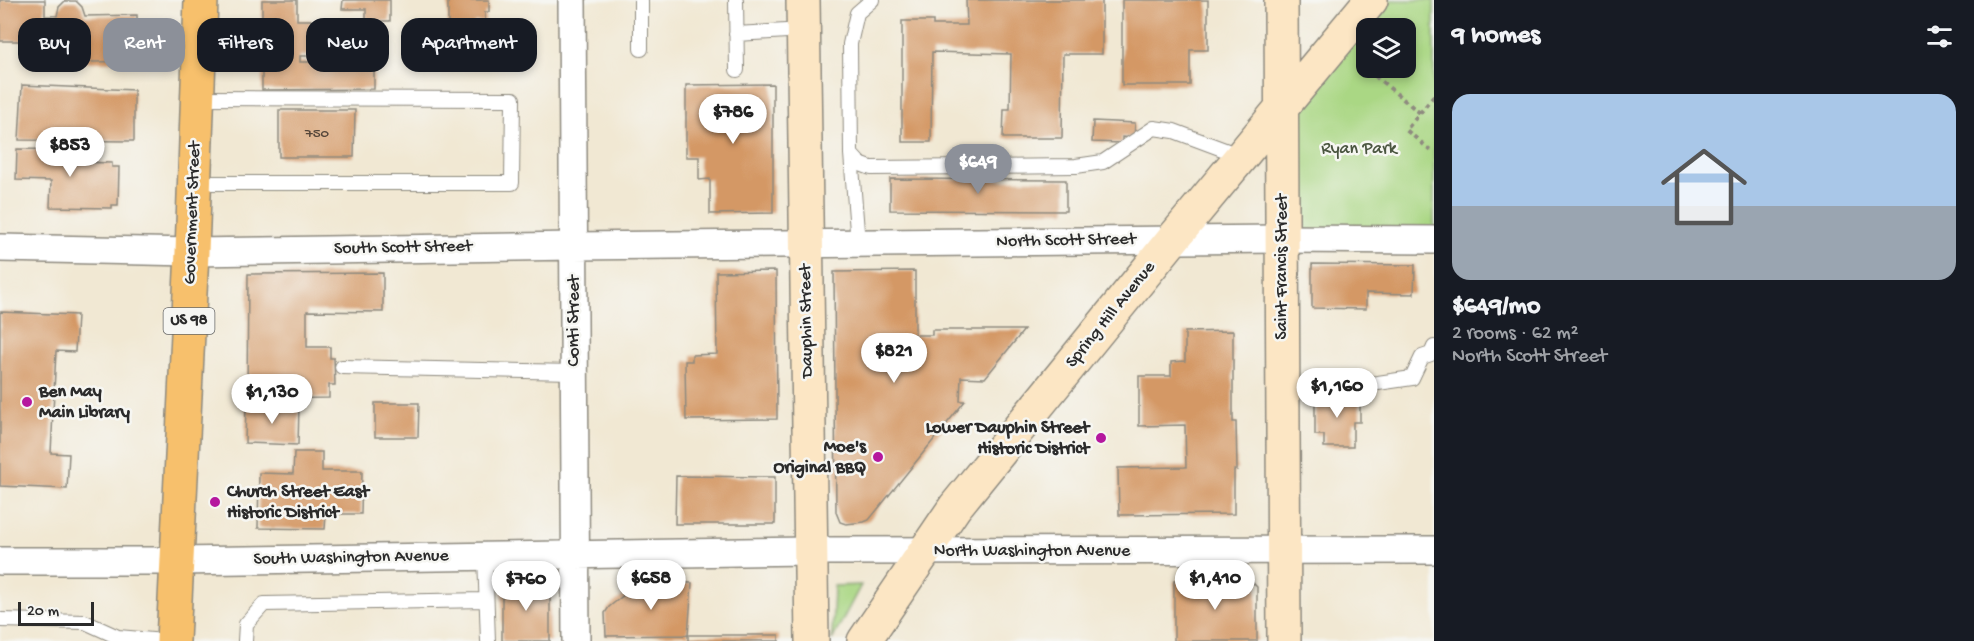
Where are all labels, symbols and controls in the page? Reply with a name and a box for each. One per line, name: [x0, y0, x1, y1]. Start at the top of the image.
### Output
chip: Buy: [18, 18, 91, 72]
chip: Rent: [103, 18, 185, 72]
chip: Filters: [197, 18, 294, 72]
chip: New: [306, 18, 389, 72]
chip: Apartment: [401, 18, 537, 72]
map controls: [1356, 18, 1416, 78]
button: layers: [1356, 18, 1416, 78]
icon: filters: [1923, 20, 1956, 53]
text: 9 homes: [1452, 21, 1540, 52]
pin: $786: [697, 94, 769, 145]
text: $786: [713, 102, 753, 125]
house number: 750: [304, 125, 330, 143]
pin: $853: [34, 127, 106, 178]
icon: home: [1650, 133, 1758, 241]
text: $853: [50, 135, 90, 158]
street label: Government Street: [180, 139, 206, 285]
park label: Ryan Park: [1321, 139, 1399, 160]
pin: $649: [942, 144, 1014, 195]
text: $649: [959, 152, 997, 175]
street label: Saint Francis Street: [1272, 193, 1293, 340]
street label: North Scott Street: [996, 229, 1138, 253]
street label: South Scott Street: [334, 236, 474, 260]
street label: Spring Hill Avenue: [1062, 257, 1161, 373]
street label: Dauphin Street: [795, 262, 819, 379]
street label: Conti Street: [564, 274, 585, 367]
text: $649/mo: [1452, 292, 1540, 323]
road number: US 98: [164, 308, 214, 334]
text: 2 rooms · 62 m²: [1452, 323, 1579, 346]
pin: $821: [858, 333, 930, 384]
text: $821: [875, 341, 913, 364]
text: North Scott Street: [1452, 346, 1607, 369]
pin: $1,160: [1288, 368, 1386, 419]
pin: $1,130: [223, 374, 321, 425]
text: $1,160: [1311, 376, 1363, 399]
place label: Ben May Main Library: [38, 382, 130, 424]
text: $1,130: [245, 382, 299, 405]
marker: Ben May Main Library: [20, 395, 34, 409]
place label: Lower Dauphin Street Historic District: [926, 418, 1091, 460]
marker: Lower Dauphin Street Historic District: [1094, 431, 1108, 445]
place label: Moe's Original BBQ: [773, 437, 867, 479]
marker: Moe's Original BBQ: [871, 450, 885, 464]
place label: Church Street East Historic District: [226, 482, 370, 524]
marker: Church Street East Historic District: [208, 495, 222, 509]
street label: North Washington Avenue: [934, 541, 1131, 562]
street label: South Washington Avenue: [253, 546, 450, 570]
pin: $658: [615, 560, 687, 611]
pin: $1,410: [1166, 560, 1264, 611]
pin: $760: [490, 561, 562, 612]
text: $658: [631, 568, 671, 591]
text: $1,410: [1189, 568, 1241, 591]
text: $760: [506, 569, 546, 592]
scale bar: [18, 599, 94, 626]
text: 20 m: [27, 603, 59, 622]

